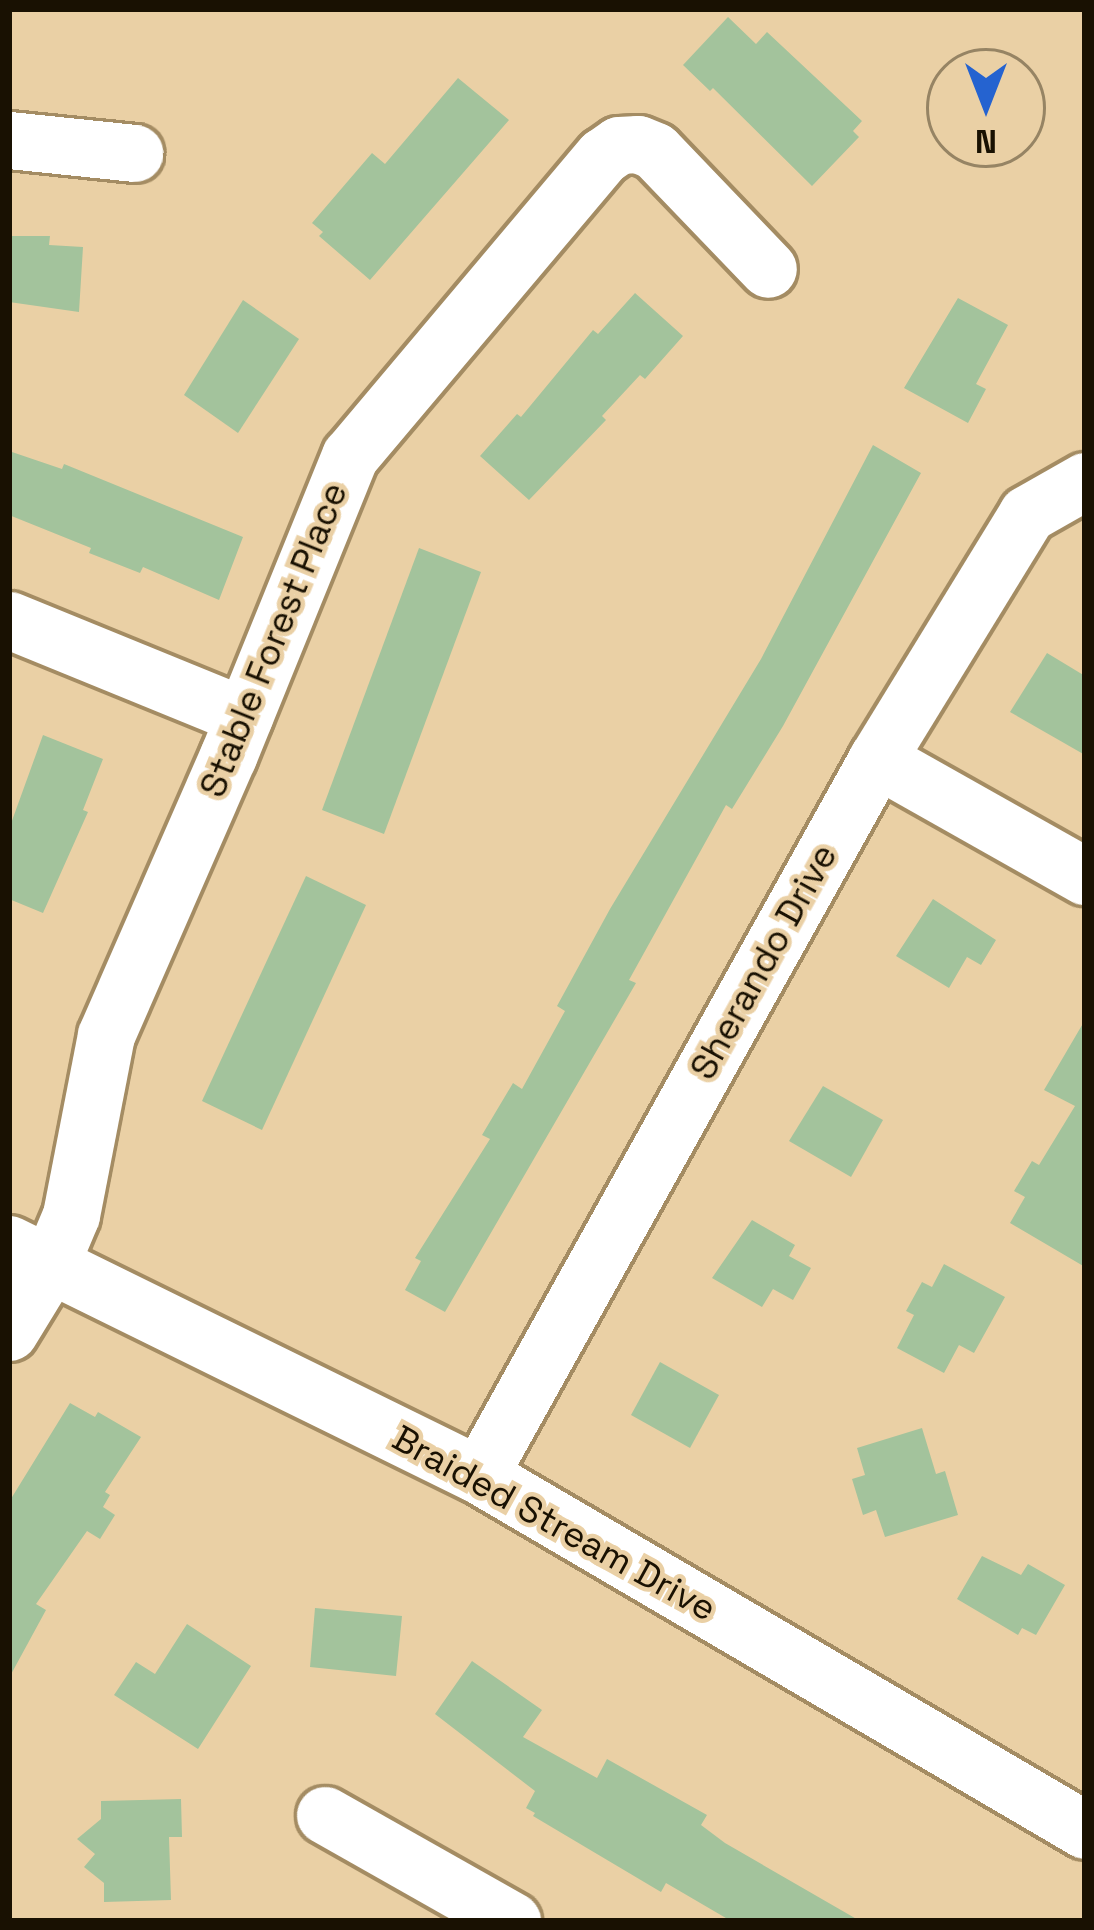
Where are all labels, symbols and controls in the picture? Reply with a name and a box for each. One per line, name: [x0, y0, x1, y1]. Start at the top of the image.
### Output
north arrow: [926, 48, 1046, 168]
text: N: [975, 120, 997, 162]
street label: Stable Forest Place: [191, 476, 357, 804]
street label: Sherando Drive: [682, 837, 846, 1087]
street label: Braided Stream Drive: [385, 1417, 723, 1631]

